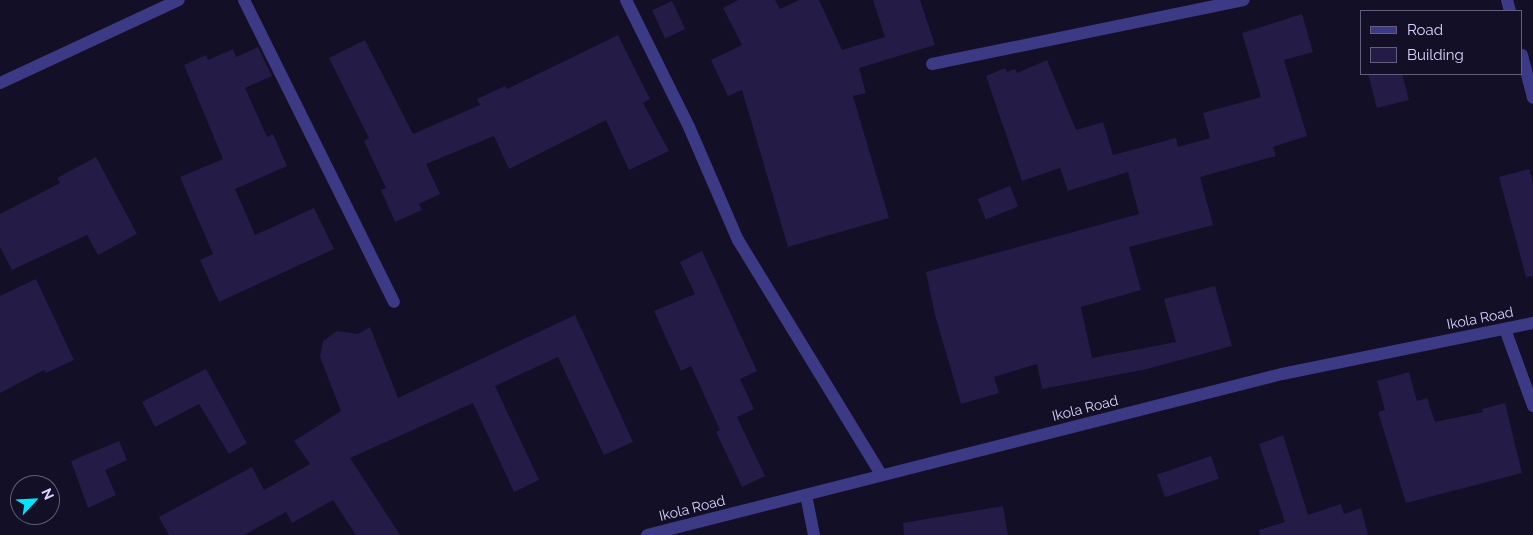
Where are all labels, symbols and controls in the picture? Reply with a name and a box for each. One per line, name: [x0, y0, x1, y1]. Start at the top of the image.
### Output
legend: [1360, 10, 1523, 75]
text: Road: [1407, 21, 1443, 39]
text: Building: [1407, 46, 1464, 64]
street label: Ikola Road: [1445, 303, 1515, 333]
street label: Ikola Road: [1050, 392, 1120, 424]
north arrow: [10, 475, 60, 525]
text: N: [38, 486, 57, 502]
street label: Ikola Road: [657, 492, 727, 524]

